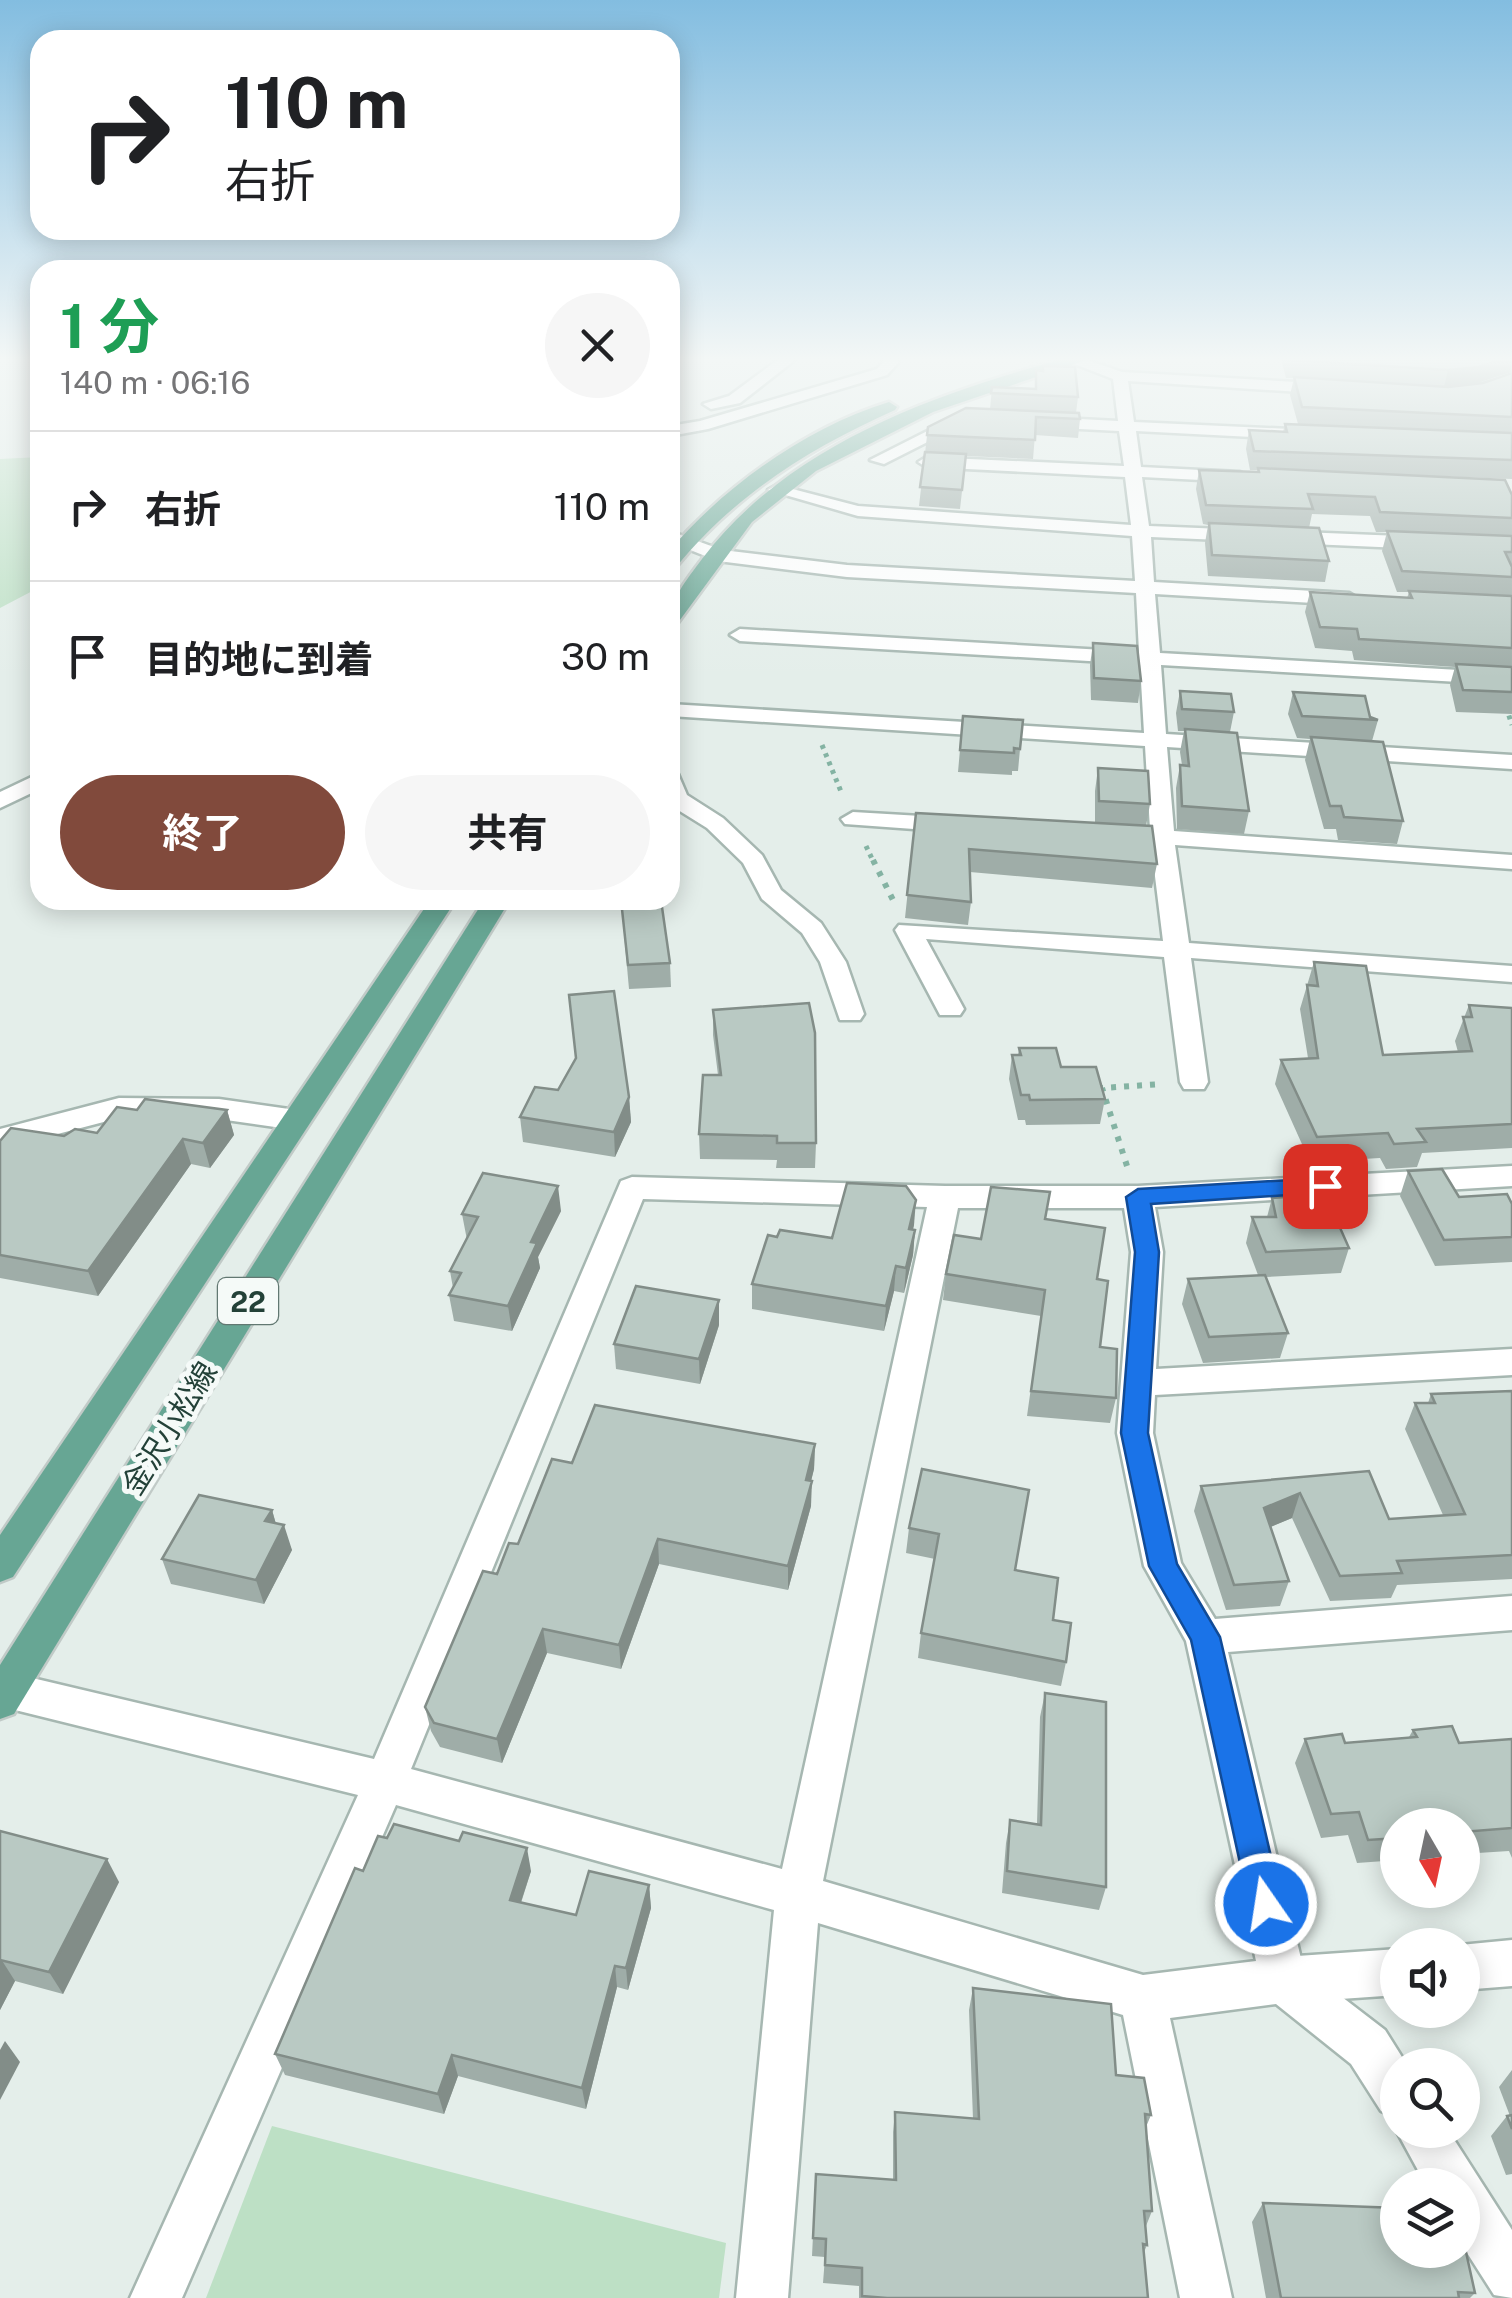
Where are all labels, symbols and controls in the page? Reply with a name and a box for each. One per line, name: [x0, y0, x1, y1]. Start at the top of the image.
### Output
text: 110 m: [225, 61, 409, 144]
icon: right: [60, 70, 190, 200]
text: 右折: [225, 154, 315, 207]
text: 1 分: [60, 291, 159, 362]
button: close: [545, 293, 650, 398]
text: 140 m · 06:16: [60, 364, 250, 401]
icon: right: [60, 479, 115, 534]
text: 110 m: [554, 484, 650, 529]
text: 右折: [145, 487, 221, 532]
icon: arrive: [60, 629, 115, 684]
text: 30 m: [561, 634, 650, 679]
text: 目的地に到着: [145, 637, 373, 682]
button: 終了: [60, 775, 345, 890]
button: 共有: [365, 775, 650, 890]
pin: [1283, 1144, 1368, 1229]
icon: arrive: [1298, 1159, 1353, 1214]
road number: 22: [218, 1278, 278, 1324]
street label: 金沢小松線: [114, 1355, 224, 1501]
north arrow: [1380, 1808, 1480, 1908]
map controls: [1380, 1808, 1480, 2268]
position arrow: [1214, 1852, 1318, 1956]
button: sound: [1380, 1928, 1480, 2028]
button: search: [1380, 2048, 1480, 2148]
button: layers: [1380, 2168, 1480, 2268]

